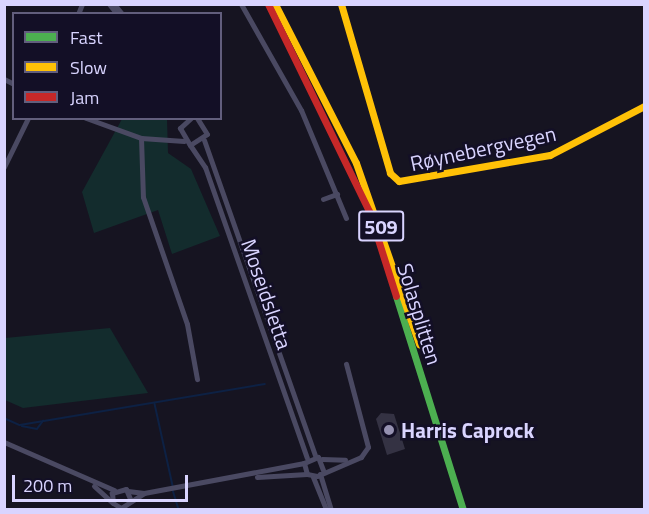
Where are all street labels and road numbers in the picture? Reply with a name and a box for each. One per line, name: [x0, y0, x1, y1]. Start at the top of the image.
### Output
street label: Røynebergvegen: [408, 120, 558, 176]
road number: 509: [357, 209, 405, 243]
street label: Moseidsletta: [236, 235, 298, 353]
street label: Solasplitten: [393, 260, 447, 368]

